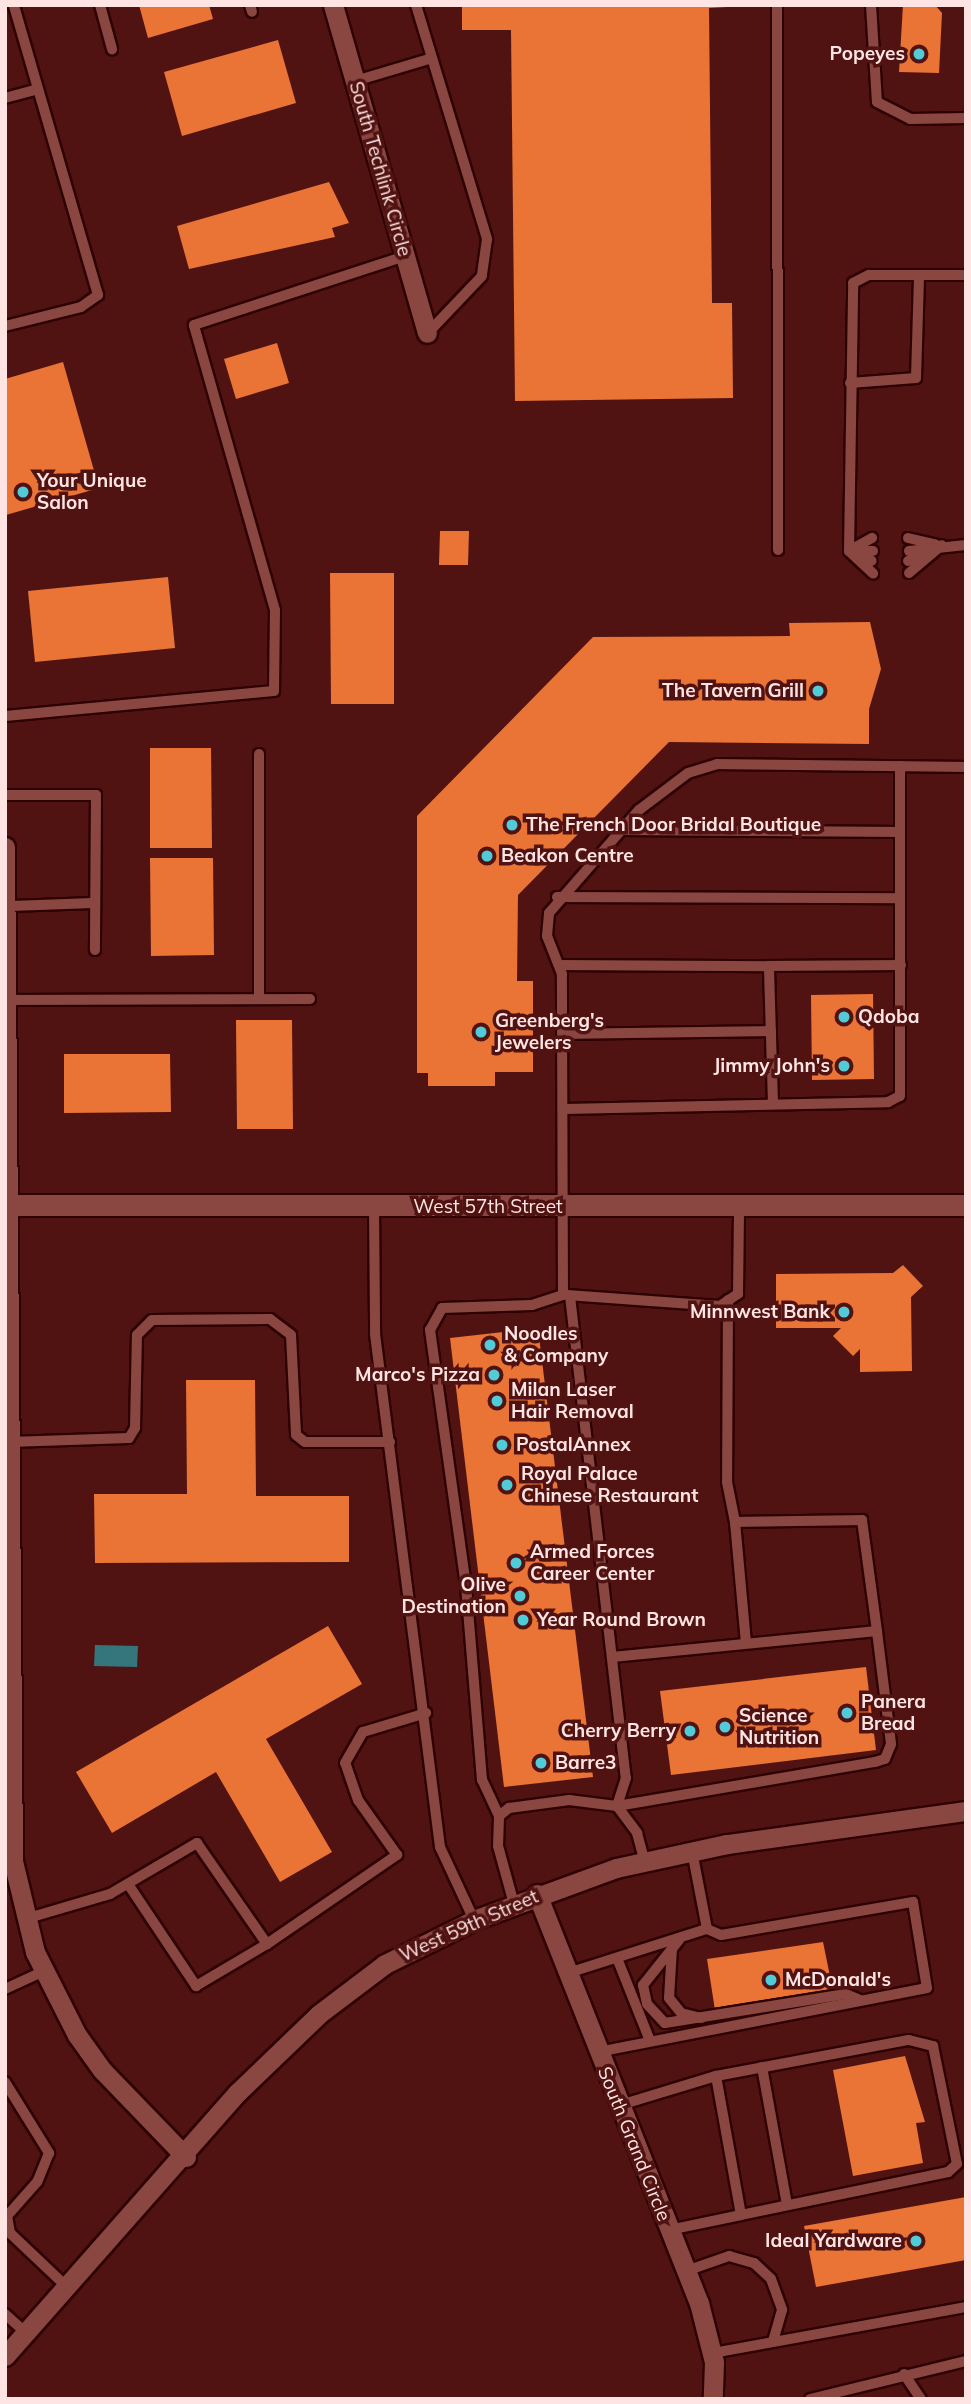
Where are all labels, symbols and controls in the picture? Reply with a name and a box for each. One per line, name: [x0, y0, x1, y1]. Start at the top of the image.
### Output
place label: Popeyes: [829, 43, 905, 65]
marker: Popeyes: [911, 46, 927, 62]
street label: South Techlink Circle: [344, 79, 416, 259]
place label: Your Unique Salon: [37, 470, 147, 514]
marker: Your Unique Salon: [15, 484, 31, 500]
place label: The Tavern Grill: [662, 680, 804, 702]
marker: The Tavern Grill: [810, 683, 826, 699]
place label: The French Door Bridal Boutique: [526, 814, 821, 836]
marker: The French Door Bridal Boutique: [504, 817, 520, 833]
place label: Beakon Centre: [501, 845, 634, 867]
marker: Beakon Centre: [479, 848, 495, 864]
place label: Qdoba: [858, 1006, 920, 1028]
marker: Qdoba: [836, 1009, 852, 1025]
place label: Greenberg's Jewelers: [495, 1010, 604, 1054]
marker: Greenberg's Jewelers: [473, 1024, 489, 1040]
place label: Jimmy John's: [713, 1055, 830, 1077]
marker: Jimmy John's: [836, 1058, 852, 1074]
street label: West 57th Street: [413, 1196, 563, 1218]
place label: Minnwest Bank: [690, 1301, 830, 1323]
marker: Minnwest Bank: [836, 1304, 852, 1320]
place label: Noodles & Company: [504, 1323, 608, 1367]
marker: Noodles & Company: [482, 1337, 498, 1353]
place label: Marco's Pizza: [355, 1364, 480, 1386]
marker: Marco's Pizza: [486, 1367, 502, 1383]
place label: Milan Laser Hair Removal: [511, 1379, 634, 1423]
marker: Milan Laser Hair Removal: [489, 1393, 505, 1409]
place label: PostalAnnex: [516, 1434, 631, 1456]
marker: PostalAnnex: [494, 1437, 510, 1453]
place label: Royal Palace Chinese Restaurant: [521, 1463, 698, 1507]
marker: Royal Palace Chinese Restaurant: [499, 1477, 515, 1493]
place label: Armed Forces Career Center: [530, 1541, 655, 1585]
marker: Armed Forces Career Center: [508, 1555, 524, 1571]
place label: Olive Destination: [401, 1574, 506, 1618]
marker: Olive Destination: [512, 1588, 528, 1604]
place label: Year Round Brown: [537, 1609, 706, 1631]
marker: Year Round Brown: [515, 1612, 531, 1628]
place label: Panera Bread: [861, 1691, 926, 1735]
place label: Science Nutrition: [739, 1705, 819, 1749]
marker: Panera Bread: [839, 1705, 855, 1721]
marker: Science Nutrition: [717, 1719, 733, 1735]
place label: Cherry Berry: [561, 1720, 676, 1742]
marker: Cherry Berry: [682, 1723, 698, 1739]
place label: Barre3: [555, 1752, 616, 1774]
marker: Barre3: [533, 1755, 549, 1771]
street label: West 59th Street: [396, 1885, 542, 1967]
place label: McDonald's: [785, 1969, 891, 1991]
marker: McDonald's: [763, 1972, 779, 1988]
street label: South Grand Circle: [593, 2063, 675, 2225]
place label: Ideal Yardware: [765, 2230, 902, 2252]
marker: Ideal Yardware: [908, 2233, 924, 2249]

